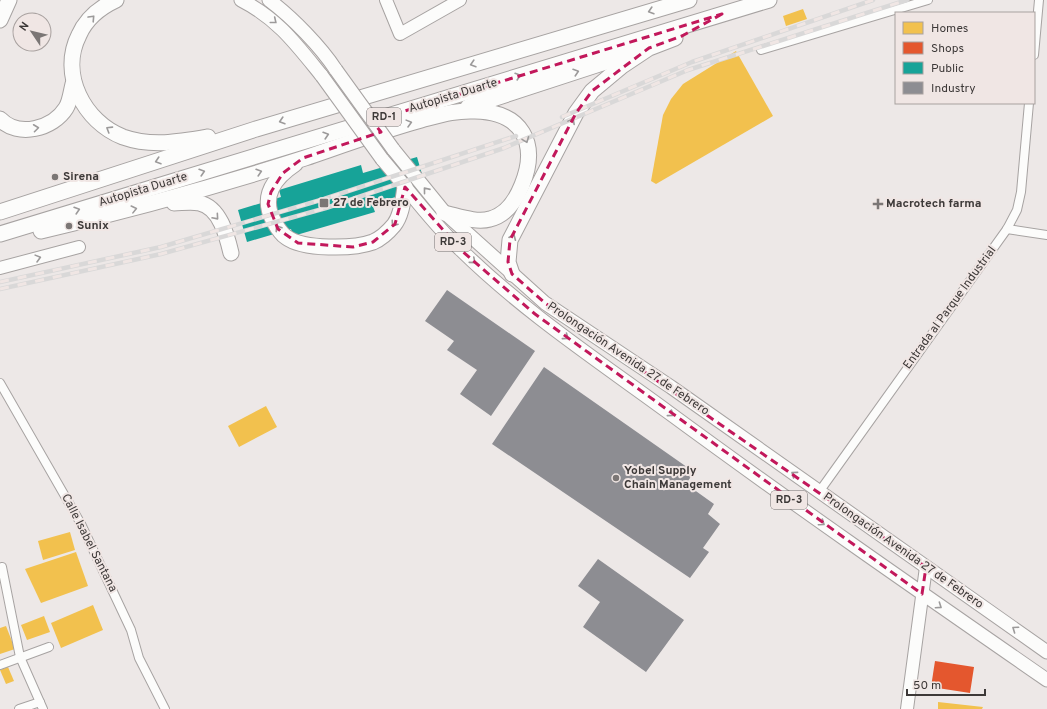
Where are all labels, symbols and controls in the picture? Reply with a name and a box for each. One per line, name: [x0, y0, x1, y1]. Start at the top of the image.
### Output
one-way arrow: [648, 6, 655, 15]
north arrow: [12, 12, 52, 52]
legend: [895, 12, 1035, 104]
one-way arrow: [87, 15, 95, 23]
one-way arrow: [269, 16, 277, 23]
text: N: [17, 20, 33, 34]
text: Homes: [931, 21, 968, 37]
text: Shops: [931, 41, 964, 57]
one-way arrow: [470, 59, 477, 68]
text: Public: [931, 61, 964, 77]
one-way arrow: [572, 68, 579, 77]
one-way arrow: [514, 72, 521, 81]
street label: Autopista Duarte: [407, 75, 499, 117]
text: Industry: [931, 81, 976, 97]
road number: RD-1: [367, 108, 401, 126]
one-way arrow: [278, 116, 285, 125]
one-way arrow: [567, 118, 574, 125]
one-way arrow: [406, 120, 413, 128]
one-way arrow: [33, 124, 39, 133]
one-way arrow: [106, 126, 113, 134]
one-way arrow: [323, 131, 330, 140]
one-way arrow: [521, 136, 529, 143]
one-way arrow: [154, 156, 161, 165]
one-way arrow: [255, 168, 262, 177]
place label: Sirena: [63, 169, 99, 185]
street label: Autopista Duarte: [97, 169, 189, 211]
one-way arrow: [198, 169, 205, 177]
marker: Sirena: [50, 172, 60, 182]
one-way arrow: [423, 187, 430, 194]
place label: 27 de Febrero: [333, 195, 409, 211]
place label: Macrotech farma: [886, 196, 982, 212]
marker: 27 de Febrero: [318, 197, 330, 209]
marker: Macrotech farma: [873, 199, 883, 209]
one-way arrow: [131, 205, 137, 213]
one-way arrow: [74, 206, 81, 215]
one-way arrow: [212, 212, 219, 219]
place label: Sunix: [77, 218, 109, 234]
one-way arrow: [391, 219, 398, 226]
marker: Sunix: [64, 221, 74, 231]
one-way arrow: [276, 225, 283, 232]
road number: RD-3: [435, 233, 471, 251]
one-way arrow: [508, 233, 516, 240]
street label: Entrada al Parque Industrial: [900, 243, 1000, 373]
one-way arrow: [34, 254, 41, 262]
one-way arrow: [469, 257, 476, 264]
street label: Prolongación Avenida 27 de Febrero: [544, 299, 712, 420]
one-way arrow: [562, 332, 569, 340]
one-way arrow: [666, 409, 673, 416]
place label: Yobel Supply Chain Management: [624, 463, 732, 493]
one-way arrow: [791, 471, 798, 479]
marker: Yobel Supply Chain Management: [611, 473, 621, 483]
street label: Prolongación Avenida 27 de Febrero: [820, 489, 987, 613]
street label: Calle Isabel Santana: [57, 491, 121, 595]
road number: RD-3: [771, 491, 807, 509]
one-way arrow: [817, 518, 824, 525]
one-way arrow: [935, 601, 942, 609]
one-way arrow: [1012, 626, 1019, 634]
scale bar: [907, 671, 985, 697]
text: 50 m: [913, 678, 941, 694]

